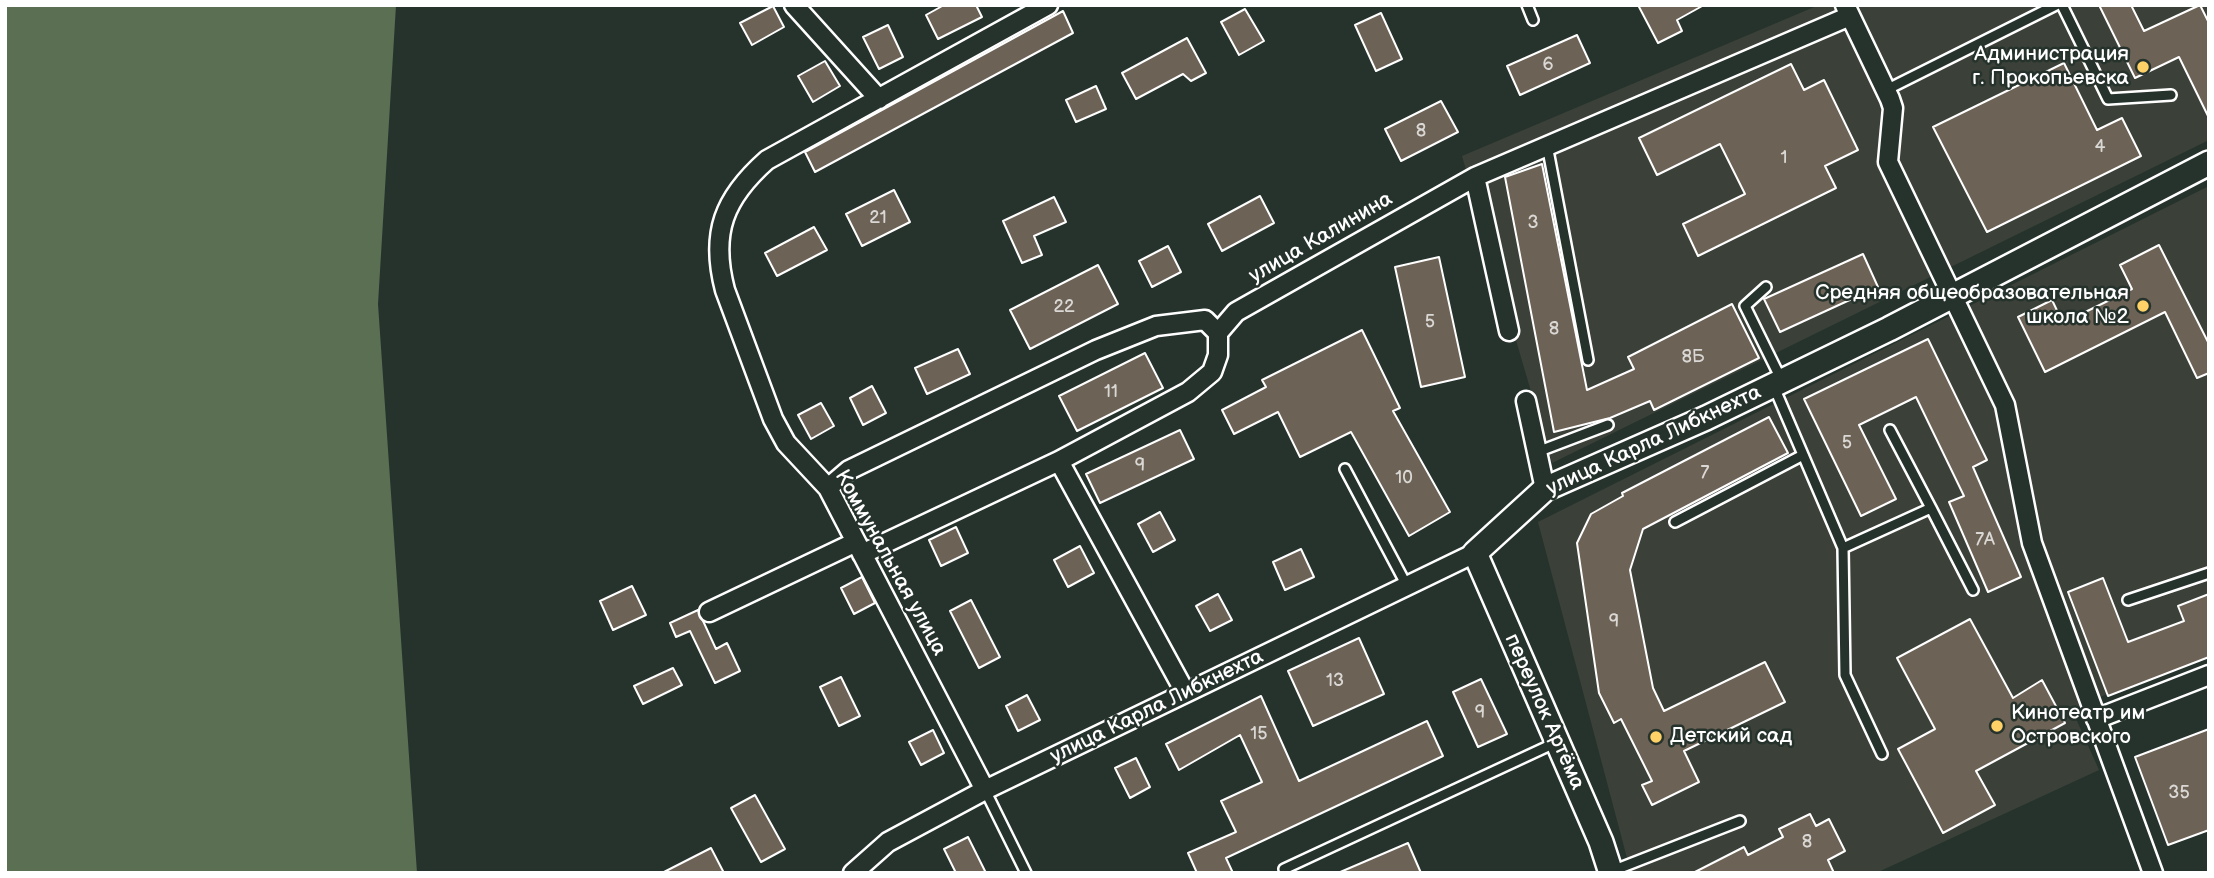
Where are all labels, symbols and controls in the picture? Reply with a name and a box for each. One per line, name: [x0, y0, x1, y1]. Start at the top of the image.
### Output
place label: Администрация г. Прокопьевска: [1972, 42, 2129, 92]
house number: 6: [1543, 54, 1553, 76]
marker: Администрация г. Прокопьевска: [2135, 59, 2151, 75]
house number: 8: [1416, 120, 1426, 142]
house number: 4: [2095, 136, 2105, 158]
house number: 1: [1781, 147, 1787, 169]
street label: улица Калинина: [1245, 187, 1397, 289]
house number: 21: [869, 207, 887, 229]
house number: 3: [1527, 212, 1539, 234]
place label: Средняя общеобразовательная школа №2: [1815, 281, 2129, 331]
house number: 22: [1053, 296, 1075, 318]
marker: Средняя общеобразовательная школа №2: [2135, 298, 2151, 314]
house number: 5: [1425, 311, 1435, 333]
house number: 8: [1549, 318, 1559, 340]
house number: 8Б: [1682, 346, 1704, 368]
street label: улица Карла Либкнехта: [1543, 380, 1765, 502]
house number: 11: [1104, 381, 1118, 403]
house number: 5: [1842, 432, 1852, 454]
house number: 9: [1135, 455, 1145, 477]
house number: 7: [1701, 462, 1709, 484]
street label: Коммунальная улица: [829, 466, 951, 660]
house number: 10: [1395, 467, 1413, 489]
house number: 7А: [1975, 529, 1995, 551]
house number: 9: [1609, 611, 1619, 633]
street label: переулок Артёма: [1498, 630, 1590, 794]
street label: улица Карла Либкнехта: [1046, 644, 1268, 770]
house number: 13: [1326, 670, 1344, 692]
place label: Кинотеатр им Островского: [2011, 701, 2145, 751]
house number: 9: [1475, 702, 1485, 724]
marker: Кинотеатр им Островского: [1989, 718, 2005, 734]
house number: 15: [1250, 723, 1268, 745]
place label: Детский сад: [1670, 724, 1792, 750]
marker: Детский сад: [1648, 729, 1664, 745]
house number: 35: [2168, 782, 2190, 804]
house number: 8: [1802, 831, 1812, 853]

